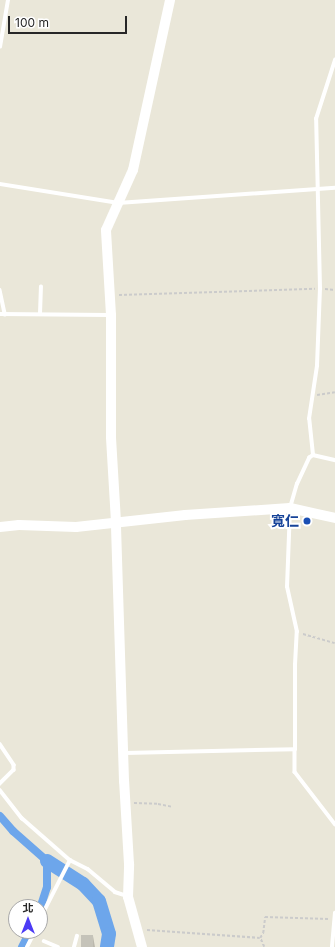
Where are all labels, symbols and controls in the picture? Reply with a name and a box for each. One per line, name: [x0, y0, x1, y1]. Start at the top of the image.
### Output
scale bar: [10, 8, 129, 34]
text: 100 m: [15, 15, 49, 30]
place label: 寬仁: [271, 513, 299, 529]
marker: 寬仁: [302, 516, 312, 526]
north arrow: [8, 899, 48, 939]
text: 北: [23, 901, 34, 915]

